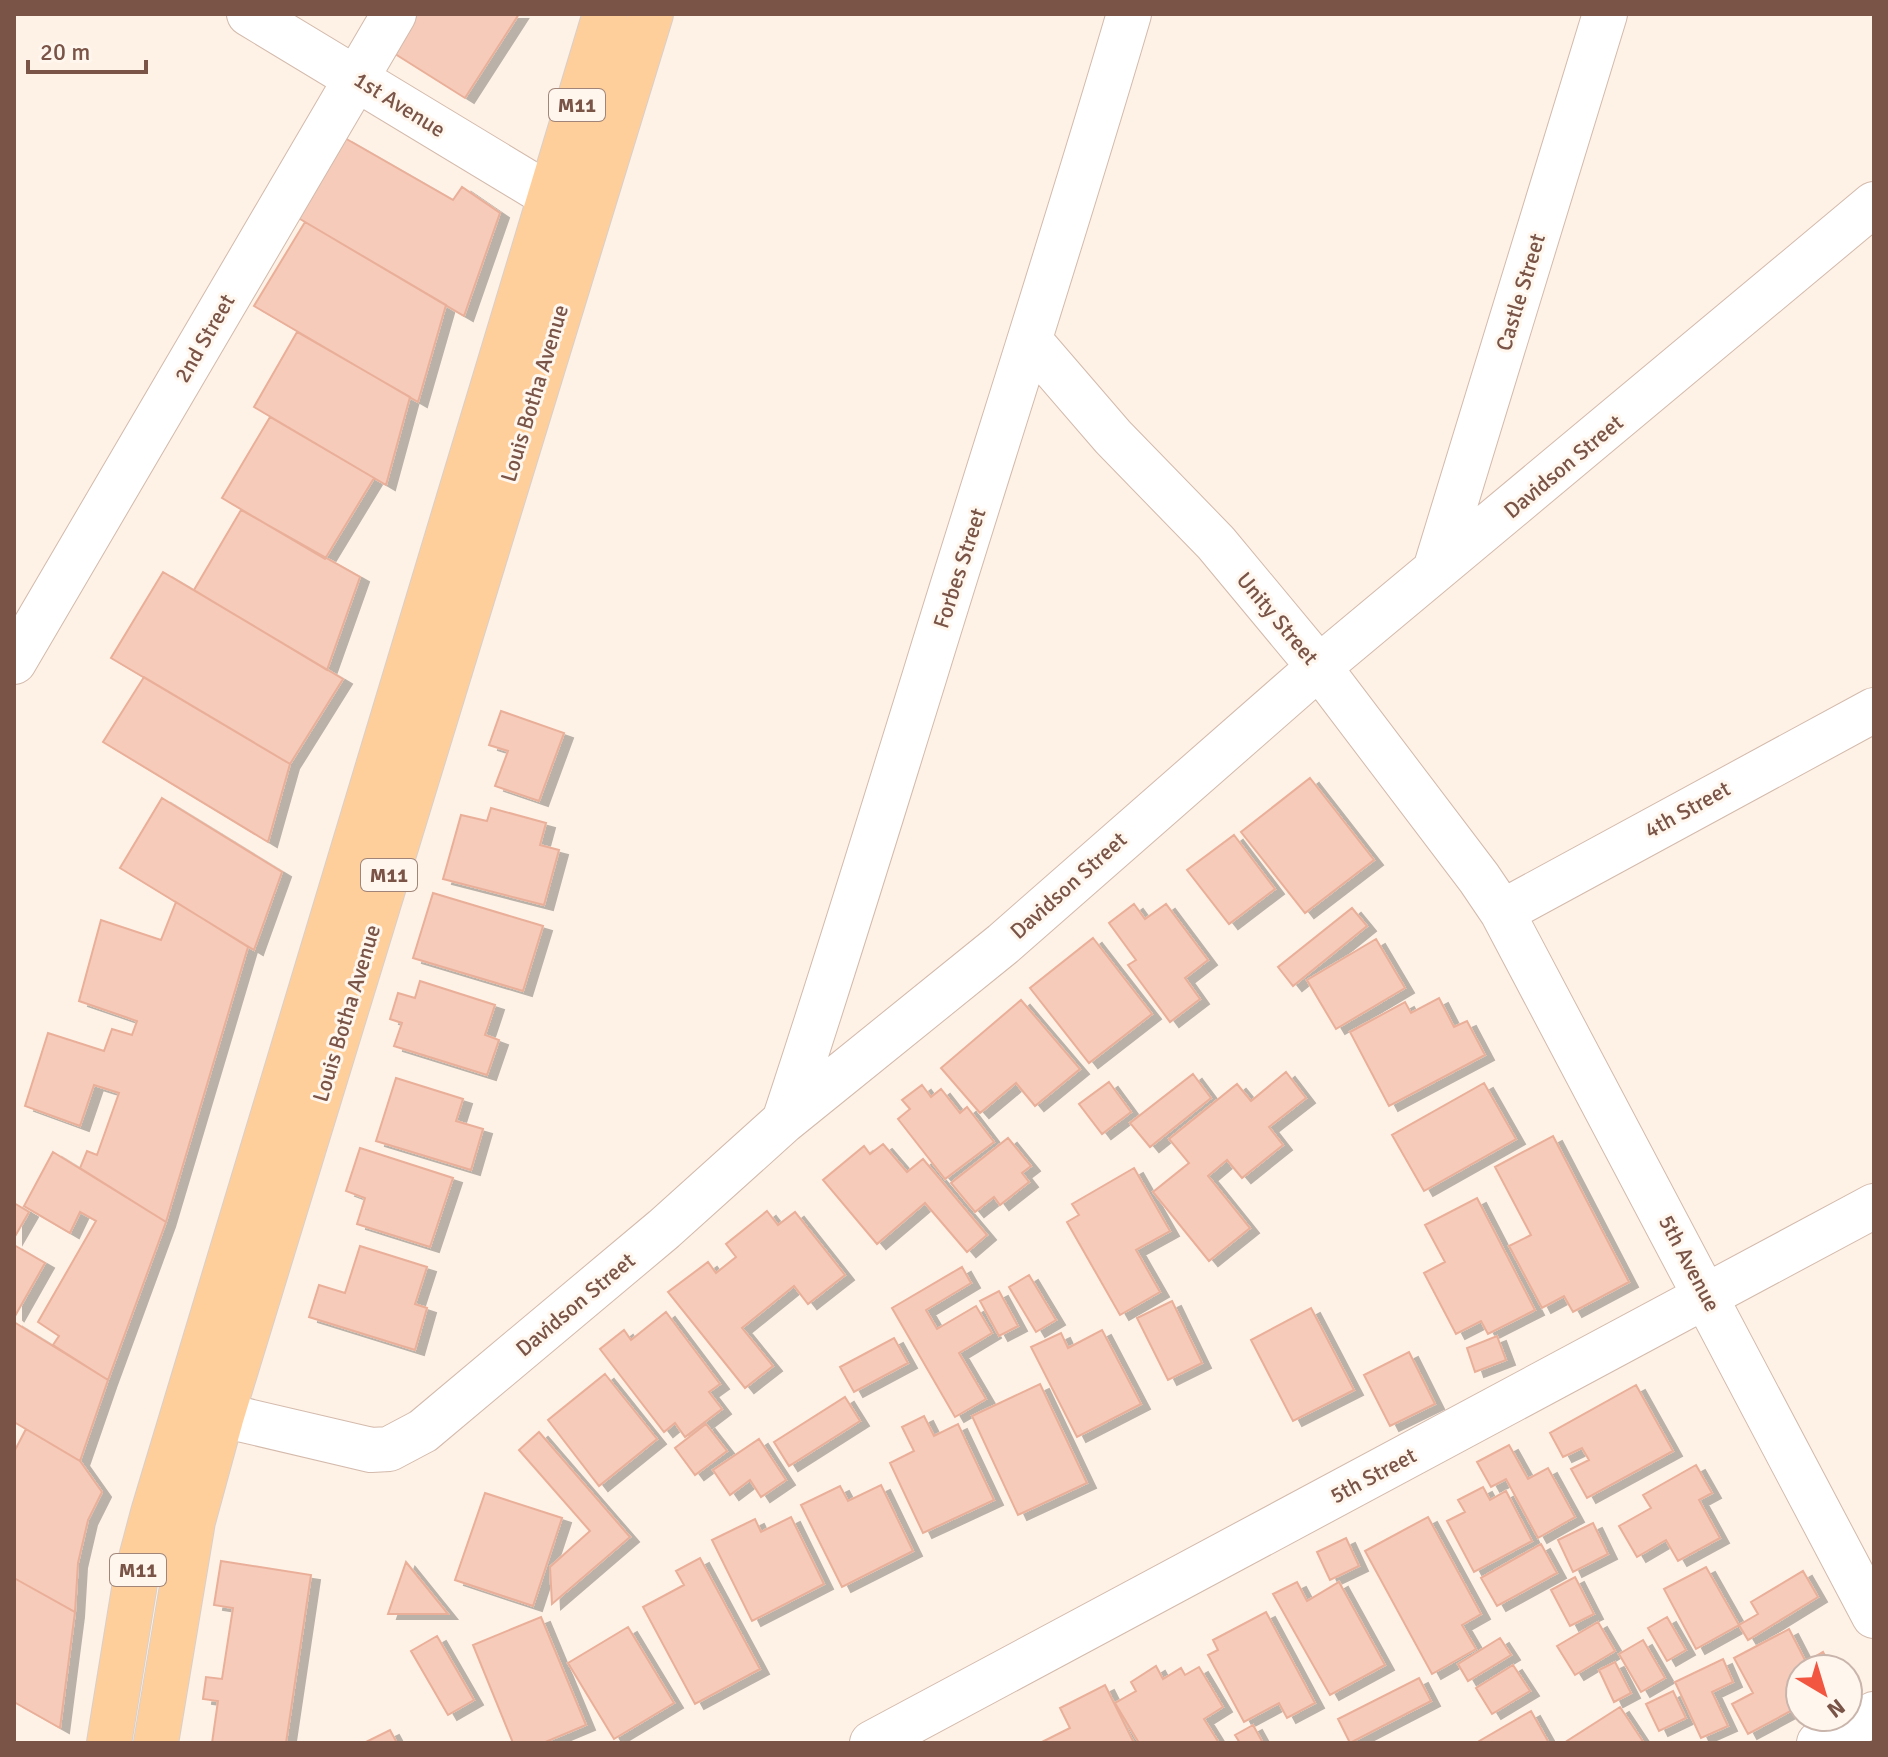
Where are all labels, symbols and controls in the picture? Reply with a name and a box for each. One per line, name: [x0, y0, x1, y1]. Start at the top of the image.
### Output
scale bar: [28, 24, 146, 74]
text: 20 m: [40, 37, 90, 67]
street label: 1st Avenue: [349, 66, 451, 143]
road number: M11: [549, 89, 605, 121]
street label: Castle Street: [1490, 230, 1551, 354]
street label: 2nd Street: [168, 289, 241, 387]
street label: Louis Botha Avenue: [495, 301, 574, 485]
street label: Davidson Street: [1498, 408, 1629, 524]
street label: Forbes Street: [927, 504, 992, 632]
street label: Unity Street: [1231, 566, 1324, 670]
street label: 4th Street: [1640, 775, 1735, 844]
street label: Davidson Street: [1005, 826, 1132, 945]
road number: M11: [361, 859, 417, 891]
street label: Louis Botha Avenue: [307, 921, 386, 1105]
street label: 5th Avenue: [1653, 1210, 1726, 1316]
street label: Davidson Street: [510, 1246, 641, 1362]
street label: 5th Street: [1326, 1441, 1421, 1509]
road number: M11: [110, 1554, 166, 1586]
north arrow: [1784, 1653, 1864, 1733]
text: N: [1822, 1693, 1850, 1724]

